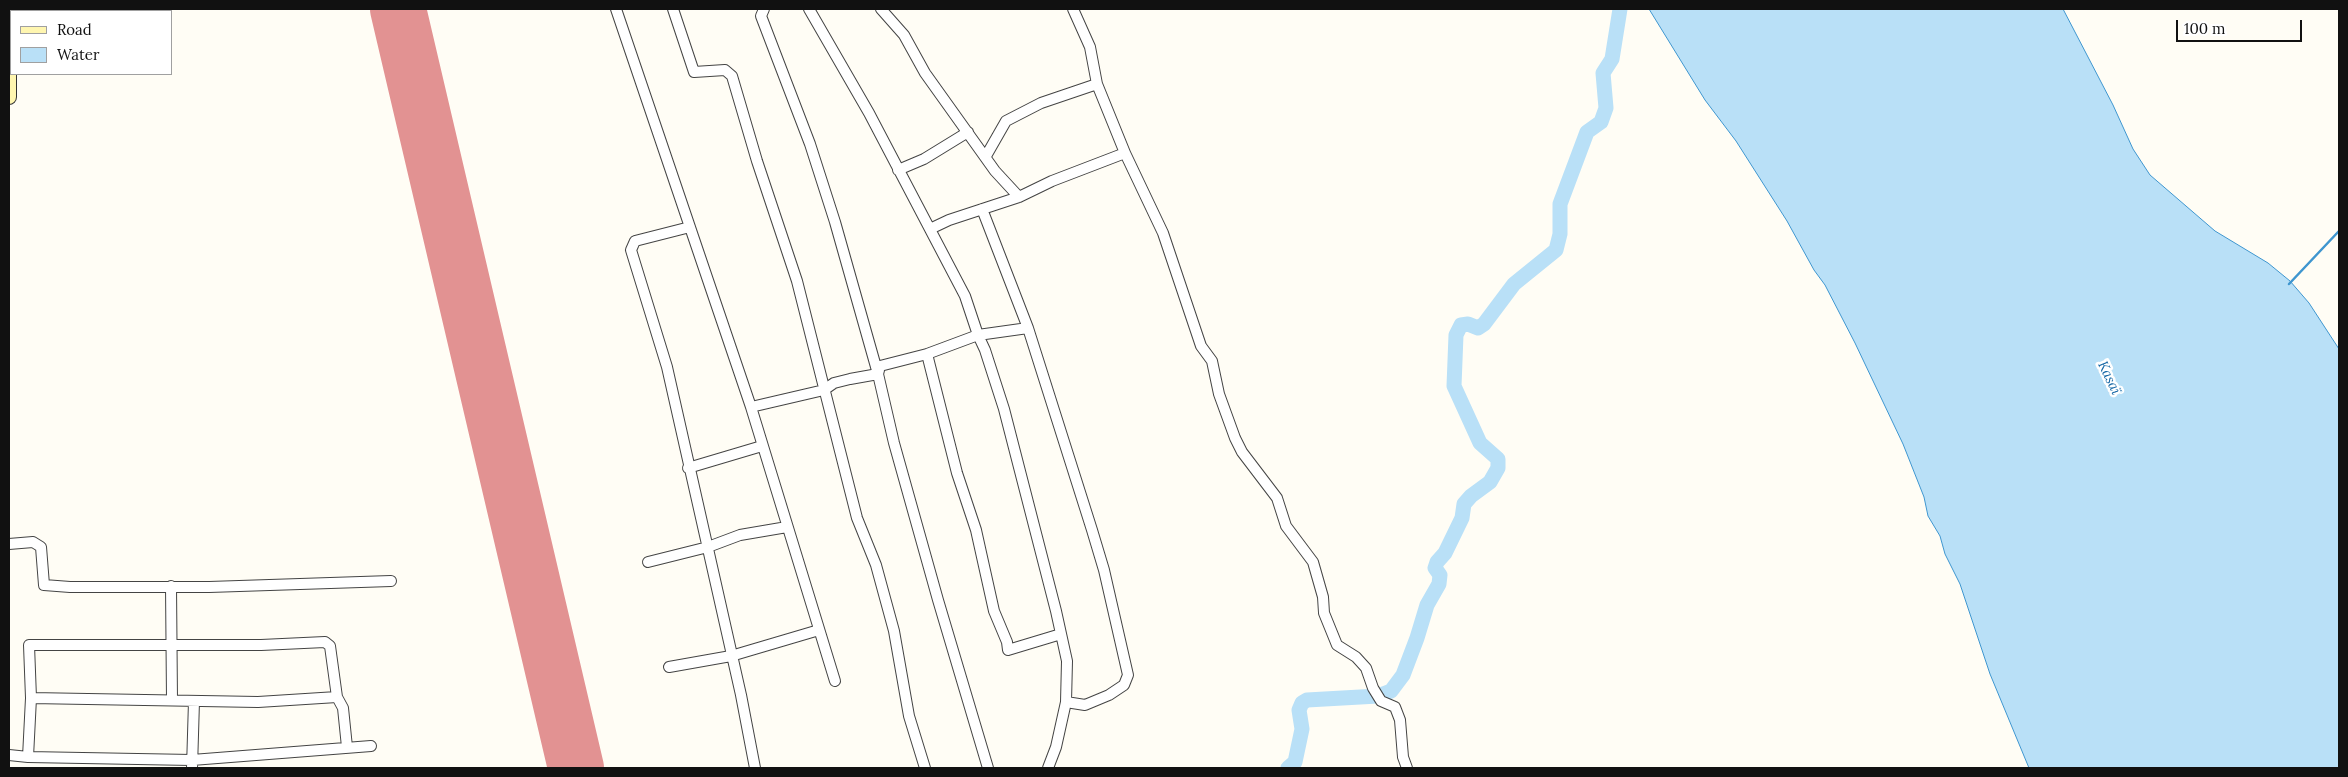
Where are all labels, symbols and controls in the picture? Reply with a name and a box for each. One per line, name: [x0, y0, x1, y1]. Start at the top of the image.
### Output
legend: [10, 10, 172, 75]
scale bar: [2178, 10, 2304, 42]
text: 100 m: [2184, 19, 2225, 38]
text: Road: [57, 20, 92, 39]
text: Water: [57, 45, 99, 64]
water label: Kasaï: [2094, 359, 2124, 397]

